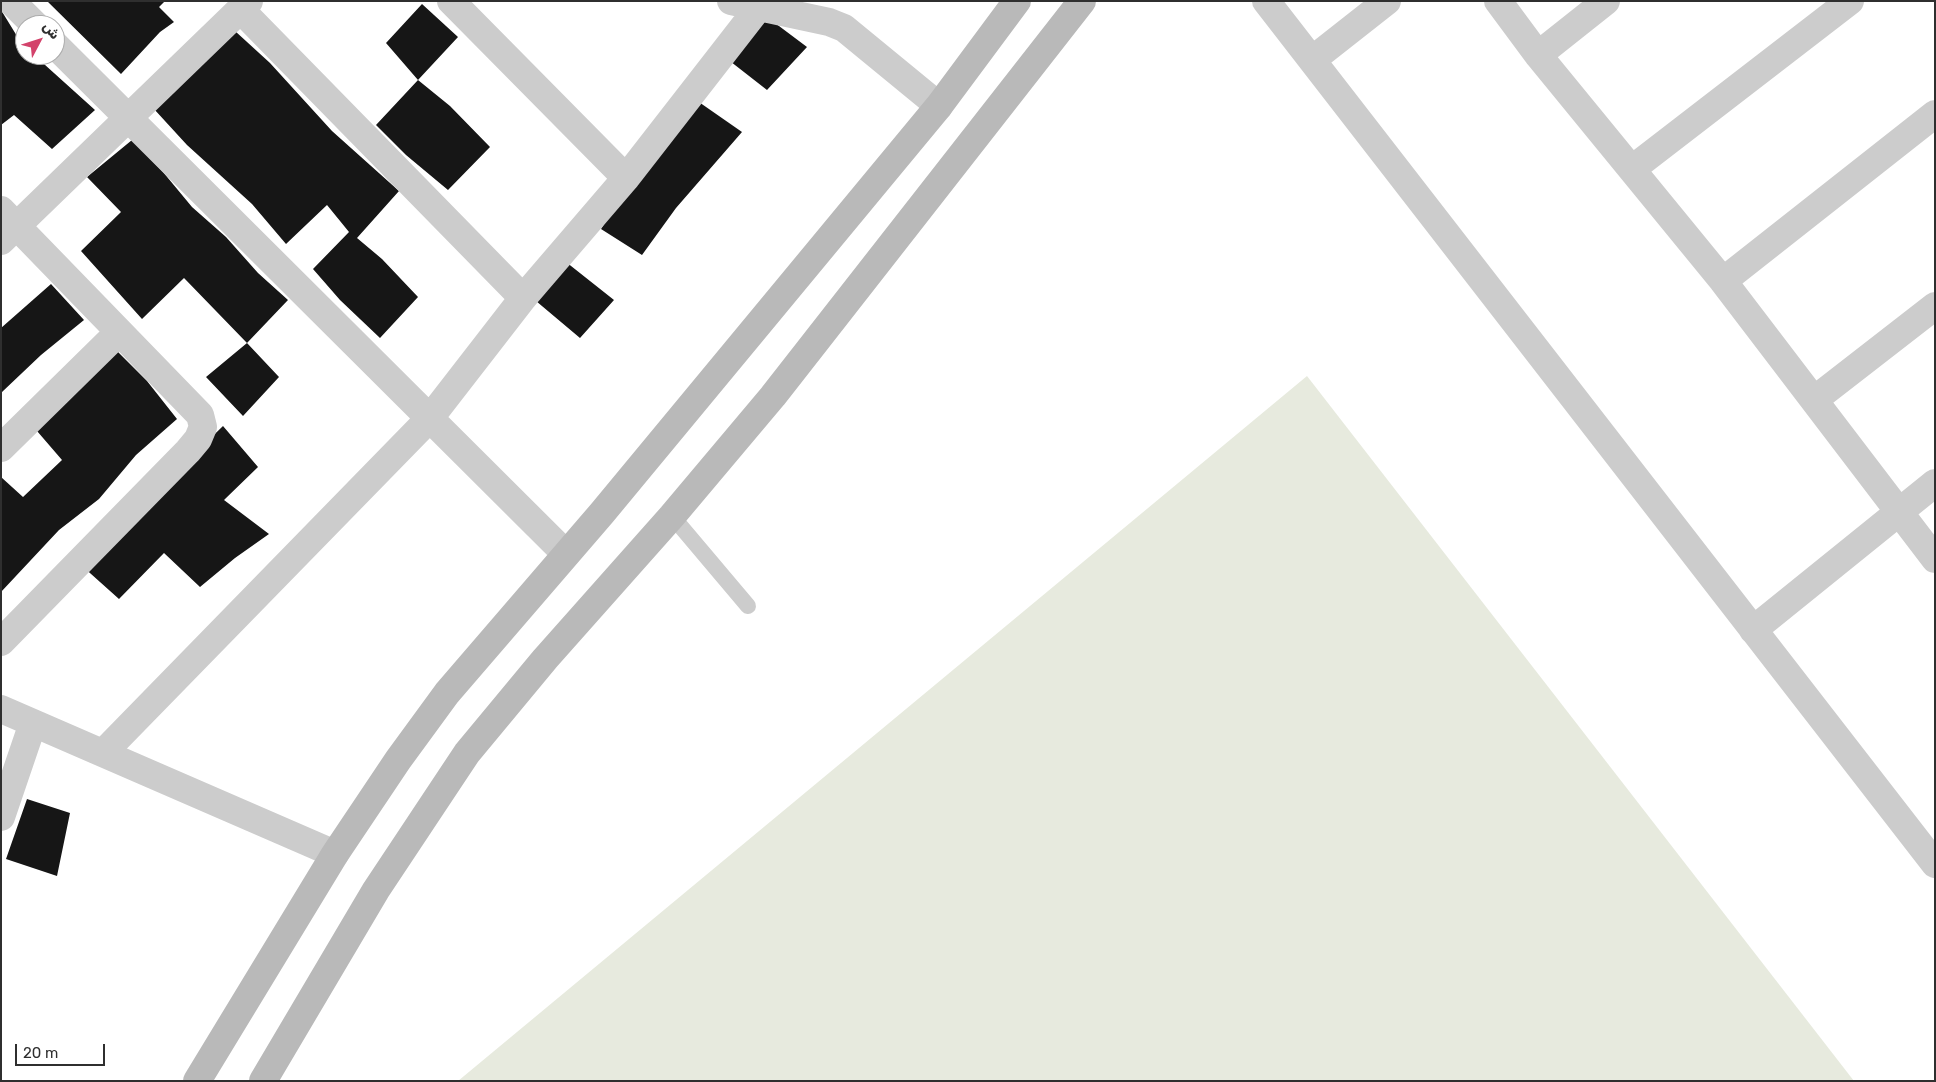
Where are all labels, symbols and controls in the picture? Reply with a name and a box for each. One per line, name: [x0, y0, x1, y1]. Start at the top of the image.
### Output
north arrow: [15, 15, 65, 65]
text: ش: [39, 18, 63, 43]
scale bar: [18, 1034, 108, 1066]
text: 20 m: [23, 1044, 58, 1062]

